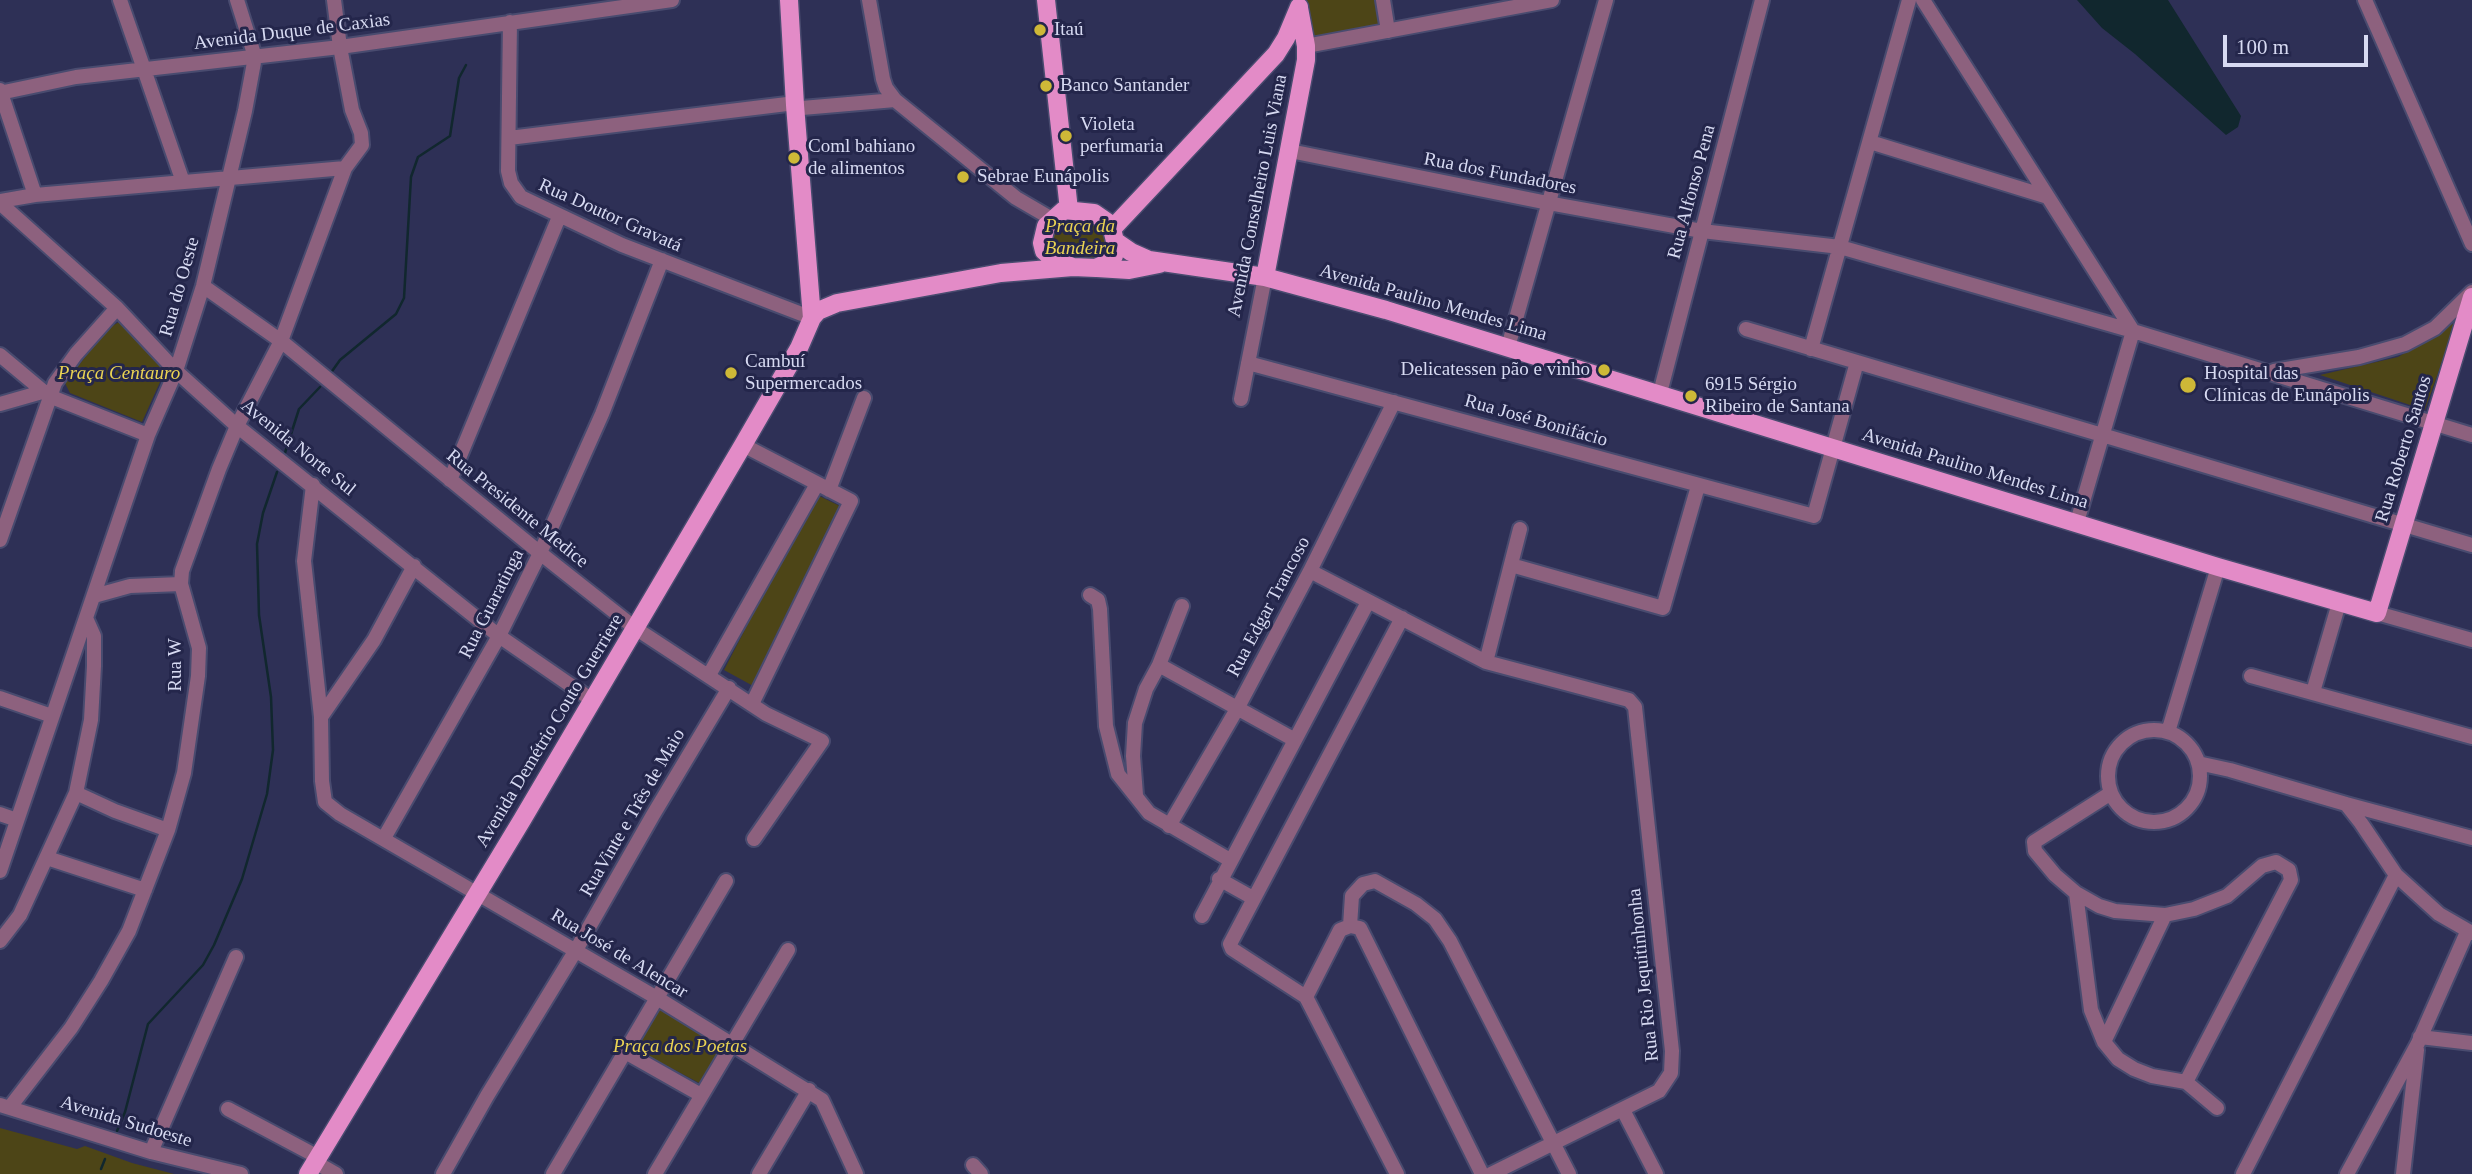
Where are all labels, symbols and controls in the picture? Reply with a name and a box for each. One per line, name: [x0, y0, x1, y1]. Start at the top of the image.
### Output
street label: Avenida Duque de Caxias: [193, 9, 391, 55]
place label: Itaú: [1054, 19, 1084, 41]
scale bar: [2227, 21, 2372, 65]
marker: Itaú: [1032, 22, 1048, 38]
text: 100 m: [2236, 35, 2289, 59]
street label: Avenida Conselheiro Luis Viana: [1223, 73, 1293, 319]
place label: Banco Santander: [1060, 75, 1189, 97]
marker: Banco Santander: [1038, 78, 1054, 94]
place label: Violeta perfumaria: [1080, 114, 1163, 158]
street label: Rua Alfonso Pena: [1663, 122, 1721, 262]
marker: Violeta perfumaria: [1058, 128, 1074, 144]
place label: Coml bahiano de alimentos: [808, 136, 915, 180]
street label: Rua dos Fundadores: [1422, 148, 1578, 200]
marker: Coml bahiano de alimentos: [786, 150, 802, 166]
place label: Sebrae Eunápolis: [977, 166, 1109, 188]
marker: Sebrae Eunápolis: [955, 169, 971, 185]
street label: Rua Doutor Gravatá: [535, 174, 685, 258]
park label: Praça da Bandeira: [1045, 216, 1115, 260]
street label: Rua do Oeste: [155, 235, 205, 339]
street label: Avenida Paulino Mendes Lima: [1317, 260, 1549, 346]
place label: Cambuí Supermercados: [745, 351, 862, 395]
place label: Delicatessen pão e vinho: [1401, 359, 1590, 381]
marker: Delicatessen pão e vinho: [1596, 362, 1612, 378]
park label: Praça Centauro: [58, 363, 180, 385]
place label: Hospital das Clínicas de Eunápolis: [2204, 363, 2370, 407]
marker: Cambuí Supermercados: [723, 365, 739, 381]
street label: Rua Roberto Santos: [2371, 373, 2437, 525]
place label: 6915 Sérgio Ribeiro de Santana: [1705, 374, 1850, 418]
marker: Hospital das Clínicas de Eunápolis: [2178, 375, 2198, 395]
marker: 6915 Sérgio Ribeiro de Santana: [1683, 388, 1699, 404]
street label: Rua José Bonifácio: [1462, 390, 1610, 452]
street label: Avenida Norte Sul: [236, 395, 360, 501]
street label: Avenida Paulino Mendes Lima: [1859, 424, 2091, 514]
street label: Rua Presidente Medice: [441, 445, 593, 573]
street label: Rua Edgar Trancoso: [1222, 533, 1316, 681]
street label: Rua Guaratinga: [455, 545, 529, 663]
street label: Avenida Demétrio Couto Guerriere: [471, 610, 629, 852]
street label: Rua W: [165, 638, 187, 692]
street label: RuaVinte e Três de Maio: [576, 725, 690, 901]
street label: Rua Rio Jequitinhonha: [1624, 887, 1664, 1063]
street label: Rua José de Alencar: [546, 904, 692, 1004]
park label: Praça dos Poetas: [613, 1036, 747, 1058]
street label: Avenida Sudoeste: [57, 1091, 195, 1153]

